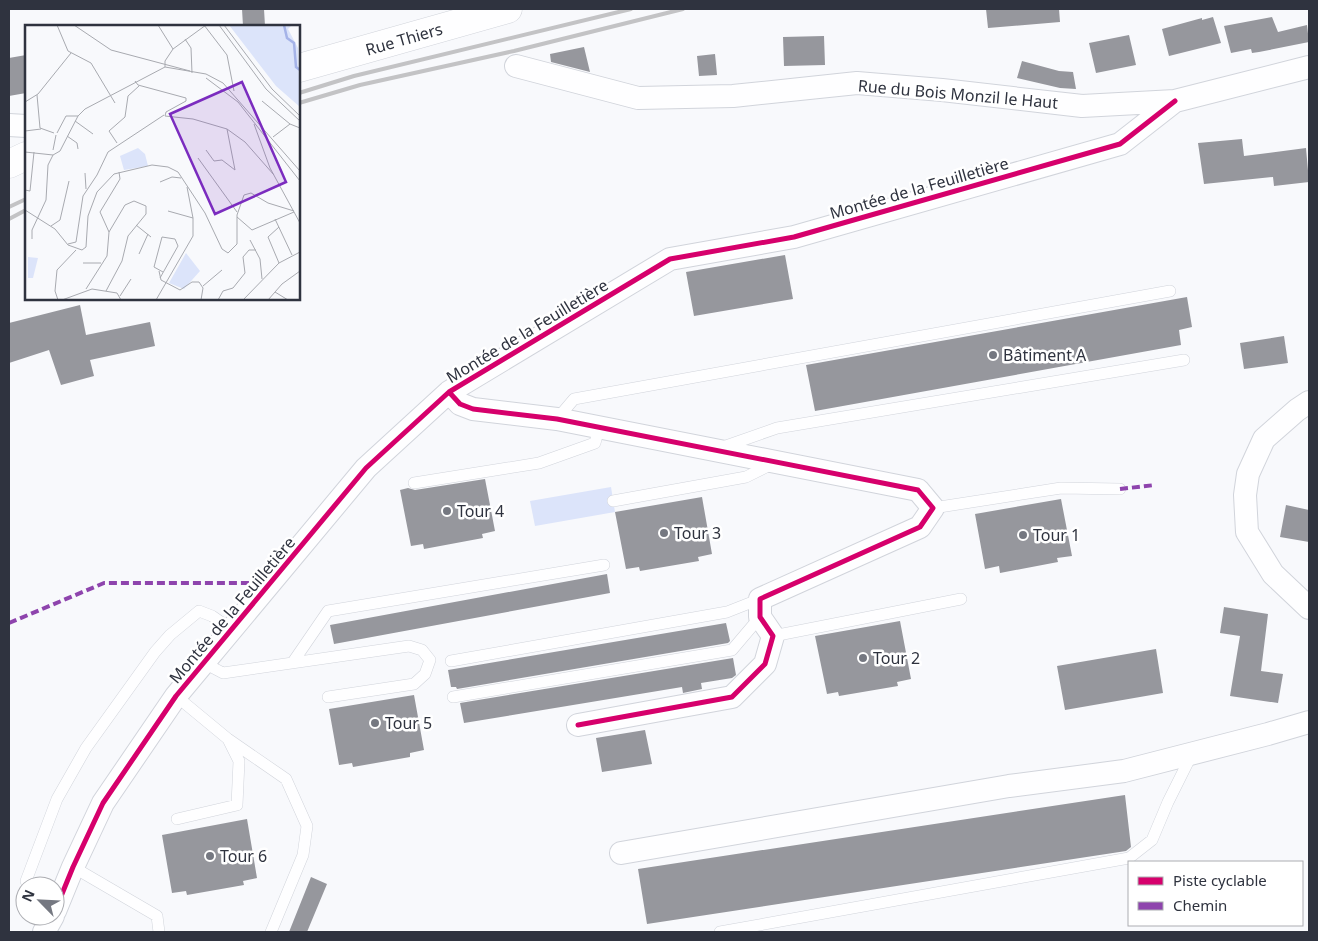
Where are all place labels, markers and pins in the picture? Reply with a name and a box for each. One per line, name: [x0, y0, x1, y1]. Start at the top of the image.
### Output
place label: Bâtiment A: [1003, 344, 1087, 366]
marker: Bâtiment A: [987, 349, 999, 361]
place label: Tour 4: [457, 500, 504, 522]
marker: Tour 4: [441, 505, 453, 517]
place label: Tour 3: [674, 522, 721, 544]
place label: Tour 1: [1033, 524, 1080, 546]
marker: Tour 3: [658, 527, 670, 539]
marker: Tour 1: [1017, 529, 1029, 541]
place label: Tour 2: [873, 647, 920, 669]
marker: Tour 2: [857, 652, 869, 664]
place label: Tour 5: [385, 712, 432, 734]
marker: Tour 5: [369, 717, 381, 729]
place label: Tour 6: [220, 845, 267, 867]
marker: Tour 6: [204, 850, 216, 862]

